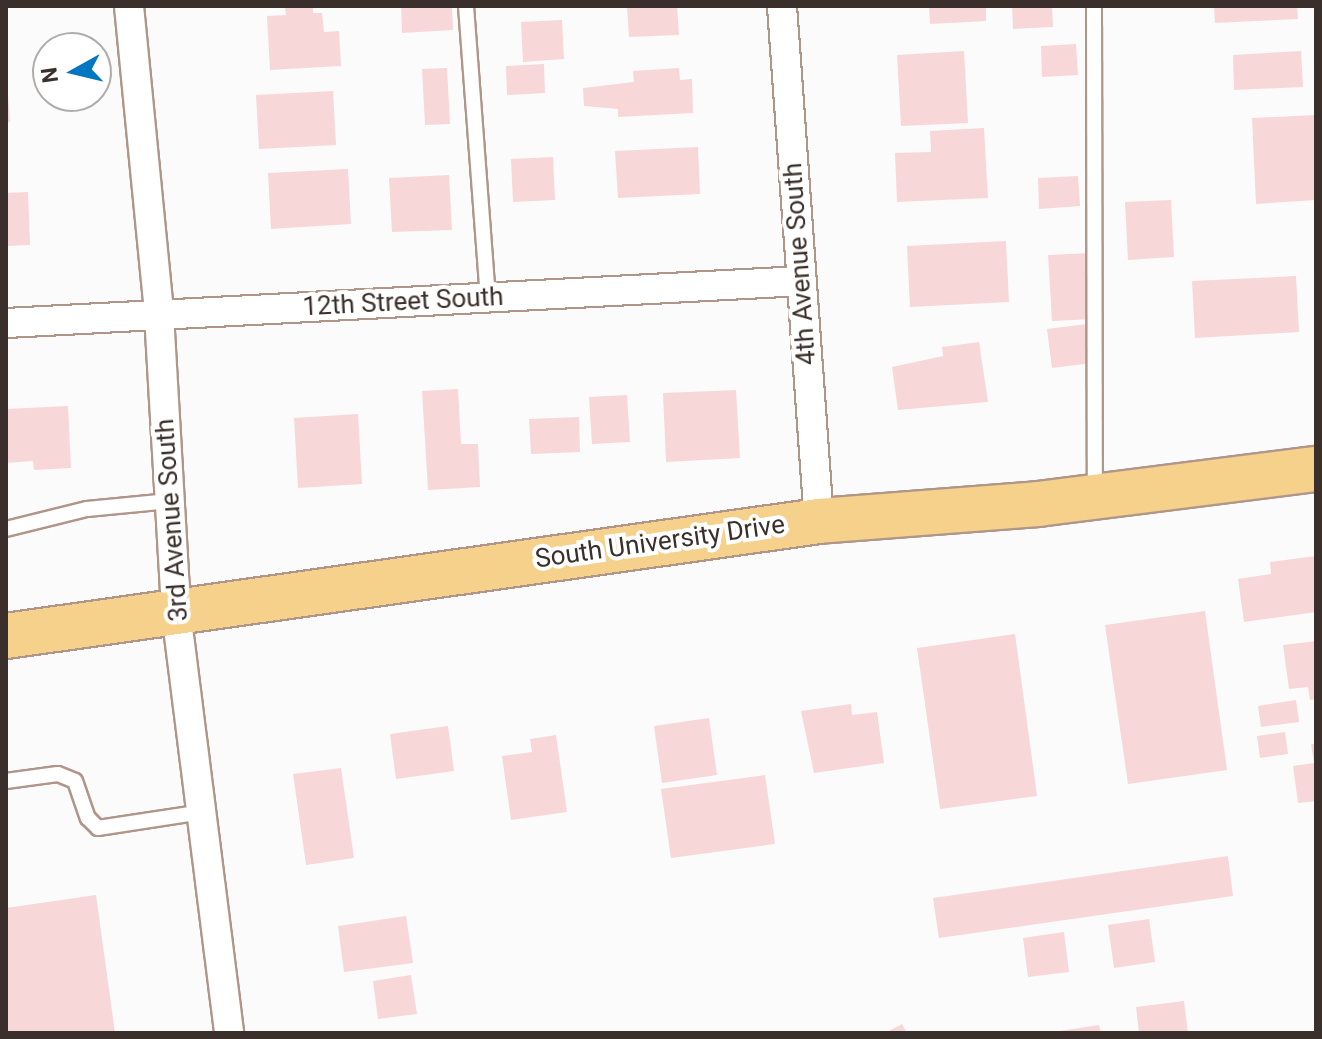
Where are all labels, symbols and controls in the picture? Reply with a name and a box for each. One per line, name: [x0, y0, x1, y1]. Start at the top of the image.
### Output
north arrow: [32, 32, 112, 112]
text: N: [36, 66, 63, 85]
street label: 4th Avenue South: [777, 162, 823, 366]
street label: 12th Street South: [302, 281, 504, 323]
street label: 3rd Avenue South: [149, 418, 195, 622]
street label: South University Drive: [533, 509, 787, 575]

